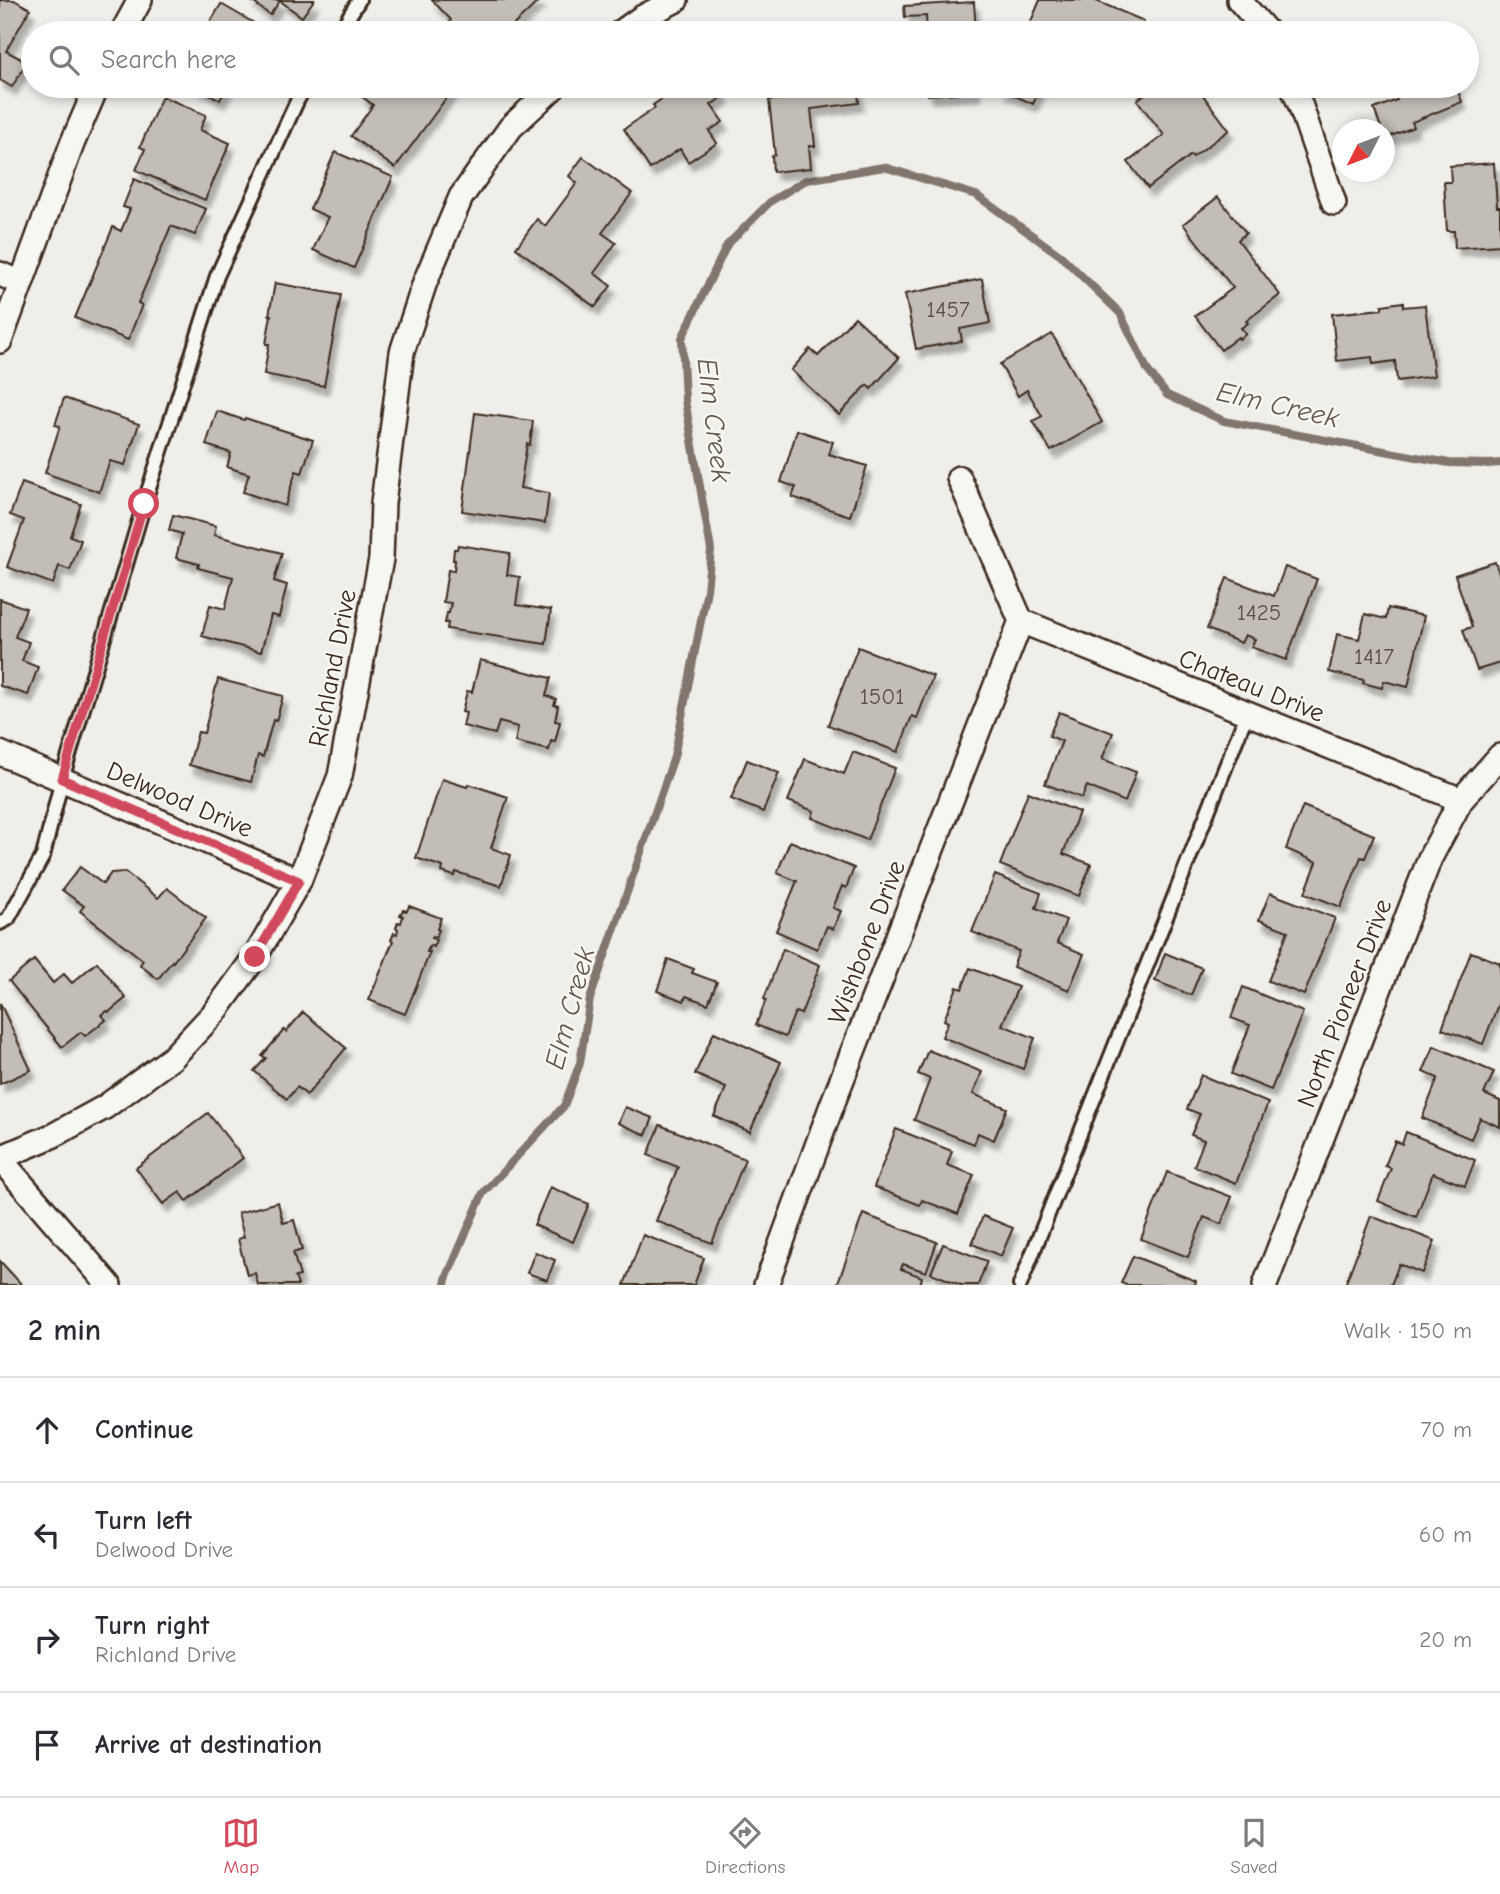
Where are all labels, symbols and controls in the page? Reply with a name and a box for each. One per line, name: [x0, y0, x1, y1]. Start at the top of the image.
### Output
search box: [21, 21, 1479, 98]
icon: search: [45, 41, 83, 79]
text: Search here: [101, 45, 236, 75]
north arrow: [1332, 119, 1395, 182]
house number: 1457: [926, 296, 970, 323]
water label: Elm Creek: [691, 356, 738, 484]
water label: Elm Creek: [1213, 375, 1343, 435]
route start: [128, 488, 159, 519]
street label: Richland Drive: [303, 587, 363, 749]
house number: 1425: [1237, 599, 1281, 626]
street label: Chateau Drive: [1174, 643, 1329, 729]
house number: 1417: [1354, 643, 1394, 670]
house number: 1501: [860, 683, 904, 710]
street label: Delwood Drive: [102, 756, 257, 844]
street label: Wishbone Drive: [822, 856, 912, 1028]
street label: North Pioneer Drive: [1291, 895, 1399, 1112]
route end: [239, 941, 270, 972]
water label: Elm Creek: [538, 943, 602, 1073]
text: 2 min: [28, 1313, 101, 1348]
text: Walk · 150 m: [1344, 1317, 1472, 1344]
icon: ahead: [28, 1411, 66, 1449]
text: Continue: [95, 1415, 193, 1445]
text: 70 m: [1420, 1416, 1472, 1443]
text: Turn left: [95, 1506, 192, 1536]
icon: left: [28, 1516, 66, 1554]
text: 60 m: [1419, 1521, 1472, 1548]
text: Delwood Drive: [95, 1536, 233, 1563]
text: Turn right: [95, 1611, 209, 1641]
icon: right: [28, 1621, 66, 1659]
text: 20 m: [1419, 1626, 1472, 1653]
text: Richland Drive: [95, 1641, 236, 1668]
icon: arrive: [28, 1726, 66, 1764]
text: Arrive at destination: [95, 1730, 322, 1760]
tab: Map: [222, 1814, 260, 1878]
tab: Directions: [705, 1814, 785, 1878]
tab: Saved: [1230, 1814, 1278, 1878]

